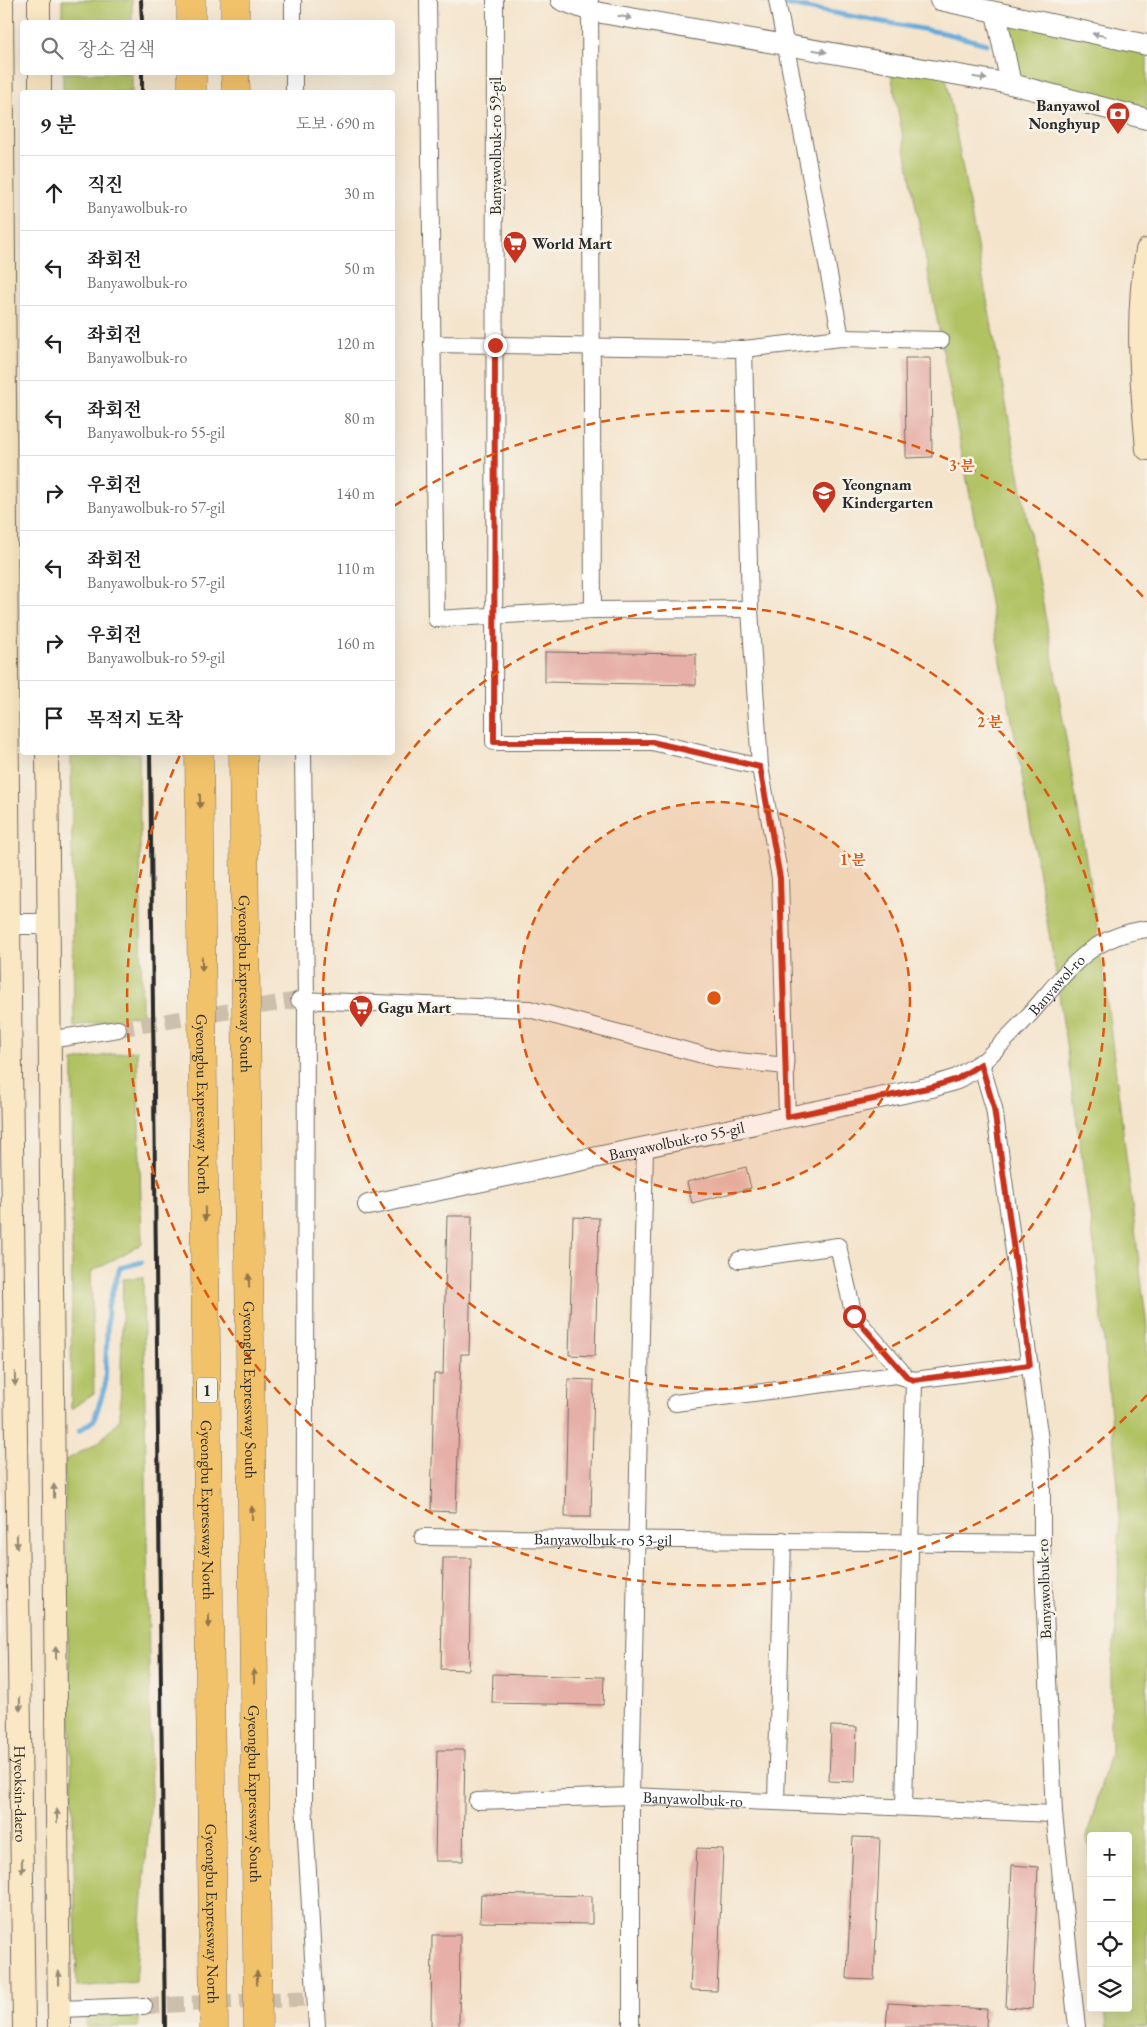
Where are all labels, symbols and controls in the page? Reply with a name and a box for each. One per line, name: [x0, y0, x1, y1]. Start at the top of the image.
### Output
one-way arrow: [618, 13, 634, 21]
search box: [20, 20, 395, 75]
one-way arrow: [1091, 30, 1107, 38]
icon: search: [38, 34, 66, 62]
text: 장소 검색: [78, 37, 155, 62]
one-way arrow: [812, 47, 828, 55]
one-way arrow: [972, 75, 988, 83]
street label: Banyawolbuk-ro 59-gil: [485, 77, 506, 215]
place label: Banyawol Nonghyup: [1029, 95, 1100, 134]
bank icon: Banyawol Nonghyup: [1105, 101, 1131, 135]
text: 9 분: [40, 111, 76, 138]
text: 도보 · 690 m: [296, 113, 375, 134]
text: 직진: [87, 172, 124, 197]
icon: ahead: [40, 179, 68, 207]
text: 30 m: [344, 183, 375, 204]
text: Banyawolbuk-ro: [87, 197, 187, 218]
supermarket icon: World Mart: [502, 230, 528, 264]
place label: World Mart: [532, 233, 612, 254]
text: 좌회전: [87, 247, 142, 272]
icon: left: [40, 254, 68, 282]
text: 50 m: [344, 258, 375, 279]
text: Banyawolbuk-ro: [87, 272, 187, 293]
text: 좌회전: [87, 322, 142, 347]
icon: left: [40, 329, 68, 357]
text: 120 m: [336, 333, 375, 354]
route end: [484, 334, 507, 357]
text: Banyawolbuk-ro: [87, 347, 187, 368]
text: 좌회전: [87, 397, 142, 422]
icon: left: [40, 404, 68, 432]
text: 80 m: [344, 408, 375, 429]
text: Banyawolbuk-ro 55-gil: [87, 422, 225, 443]
text: 3 분: [949, 456, 975, 475]
text: 우회전: [87, 472, 142, 497]
place label: Yeongnam Kindergarten: [842, 474, 933, 513]
icon: right: [40, 479, 68, 507]
school or university icon: Yeongnam Kindergarten: [811, 480, 837, 514]
text: 140 m: [336, 483, 375, 504]
text: Banyawolbuk-ro 57-gil: [87, 497, 225, 518]
text: 좌회전: [87, 547, 142, 572]
icon: left: [40, 554, 68, 582]
text: 110 m: [336, 558, 375, 579]
text: Banyawolbuk-ro 57-gil: [87, 572, 225, 593]
text: 우회전: [87, 622, 142, 647]
icon: right: [40, 629, 68, 657]
text: 160 m: [336, 633, 375, 654]
text: Banyawolbuk-ro 59-gil: [87, 647, 225, 668]
icon: arrive: [40, 704, 68, 732]
text: 목적지 도착: [87, 707, 183, 732]
text: 2 분: [977, 712, 1003, 731]
one-way arrow: [196, 793, 204, 809]
text: 1 분: [840, 850, 866, 869]
street label: Gyeongbu Expressway South: [234, 895, 257, 1073]
street label: Banyawol-ro: [1023, 949, 1089, 1020]
one-way arrow: [198, 956, 206, 972]
centre of rings: [705, 989, 723, 1007]
supermarket icon: Gagu Mart: [348, 994, 374, 1028]
place label: Gagu Mart: [378, 997, 451, 1018]
street label: Gyeongbu Expressway North: [192, 1014, 215, 1194]
street label: Banyawolbuk-ro 55-gil: [607, 1116, 746, 1165]
one-way arrow: [201, 1206, 209, 1222]
one-way arrow: [245, 1273, 253, 1289]
street label: Gyeongbu Expressway South: [239, 1301, 262, 1479]
route start: [843, 1305, 866, 1328]
one-way arrow: [11, 1371, 19, 1387]
road number: 1: [197, 1378, 217, 1402]
street label: Gyeongbu Expressway North: [196, 1420, 219, 1600]
one-way arrow: [50, 1483, 58, 1499]
one-way arrow: [248, 1505, 256, 1521]
street label: Banyawolbuk-ro 53-gil: [534, 1528, 672, 1550]
one-way arrow: [14, 1533, 22, 1549]
street label: Banyawolbuk-ro: [1032, 1538, 1056, 1639]
one-way arrow: [205, 1613, 213, 1629]
one-way arrow: [51, 1645, 59, 1661]
one-way arrow: [250, 1668, 258, 1684]
one-way arrow: [16, 1696, 24, 1712]
street label: Gyeongbu Expressway South: [244, 1705, 267, 1883]
street label: Hyeoksin-daero: [10, 1745, 32, 1843]
street label: Banyawolbuk-ro: [642, 1786, 744, 1811]
one-way arrow: [53, 1808, 61, 1824]
street label: Gyeongbu Expressway North: [201, 1824, 224, 2004]
map controls: [1087, 1832, 1132, 2012]
button: +: [1087, 1832, 1132, 1877]
one-way arrow: [18, 1858, 26, 1874]
button: −: [1087, 1877, 1132, 1922]
button: locate: [1087, 1922, 1132, 1967]
button: layers: [1087, 1967, 1132, 2012]
one-way arrow: [55, 1970, 63, 1986]
one-way arrow: [253, 1970, 261, 1986]

